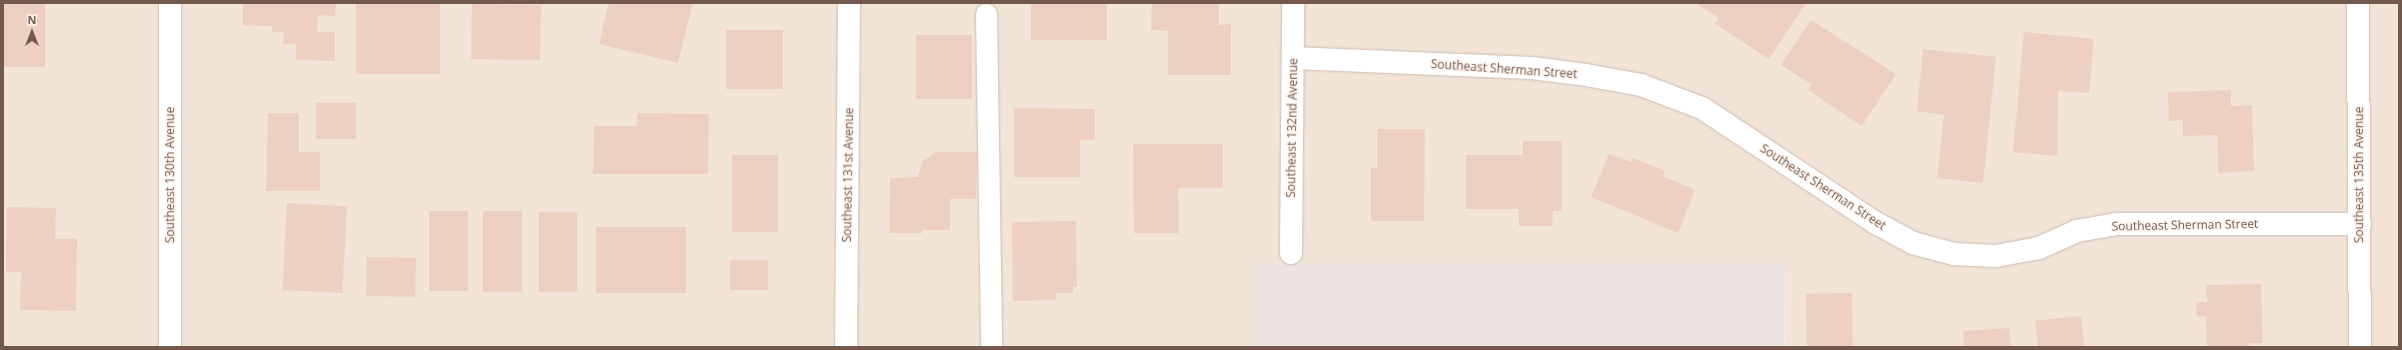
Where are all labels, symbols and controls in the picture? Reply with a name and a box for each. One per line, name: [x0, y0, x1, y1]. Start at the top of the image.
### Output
north arrow: [12, 12, 52, 52]
text: N: [28, 12, 36, 27]
street label: Southeast Sherman Street: [1430, 57, 1578, 81]
street label: Southeast 132nd Avenue: [1284, 58, 1300, 198]
street label: Southeast 130th Avenue: [163, 107, 177, 243]
street label: Southeast 131st Avenue: [840, 107, 856, 243]
street label: Southeast 135th Avenue: [2352, 107, 2366, 243]
street label: Southeast Sherman Street: [1758, 141, 1888, 233]
street label: Southeast Sherman Street: [2112, 217, 2258, 233]

